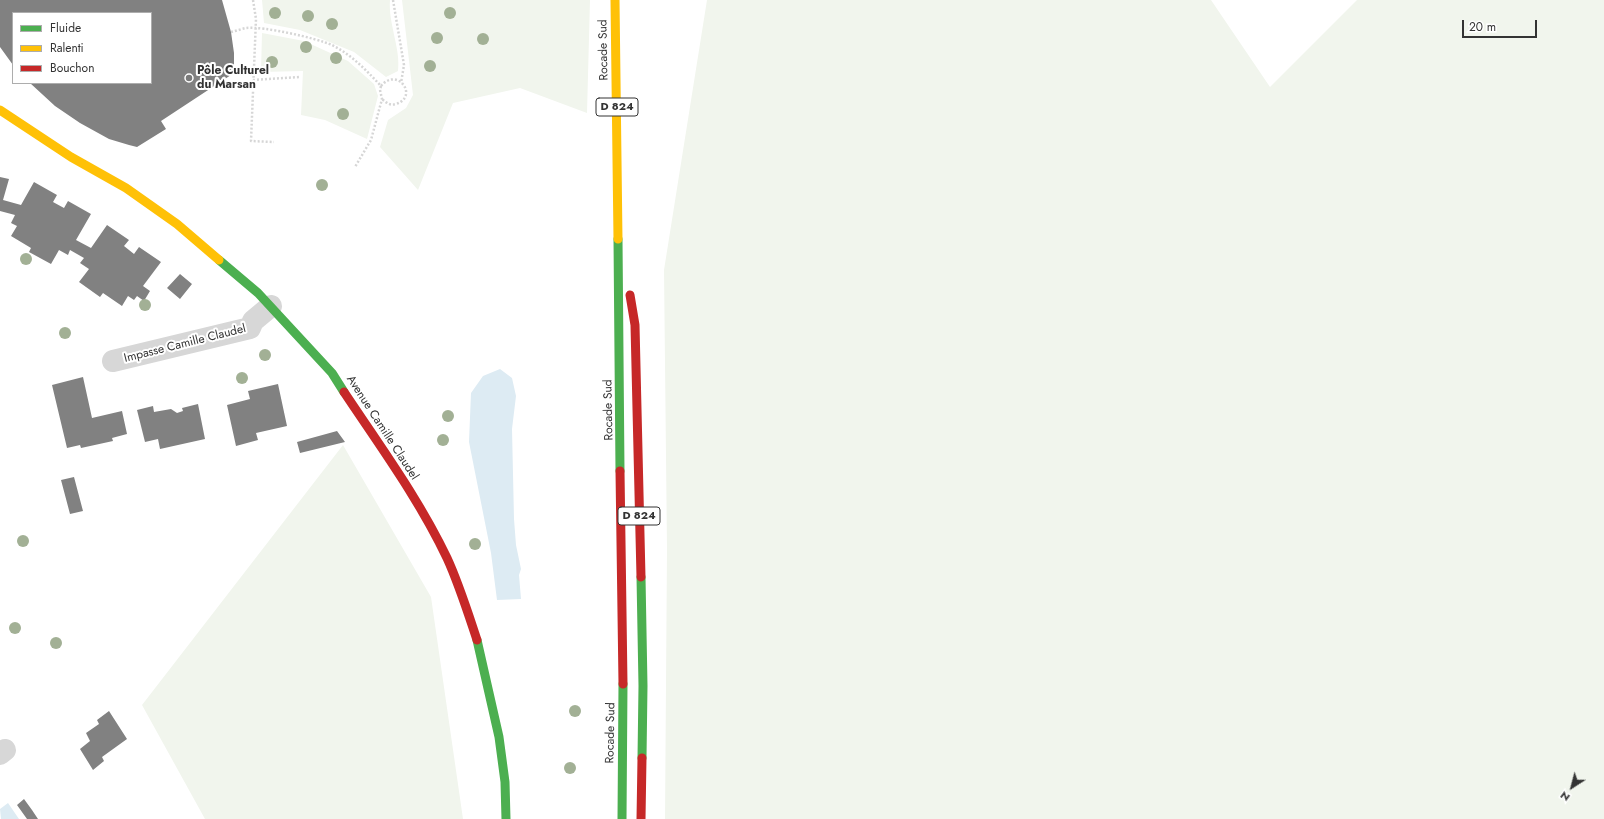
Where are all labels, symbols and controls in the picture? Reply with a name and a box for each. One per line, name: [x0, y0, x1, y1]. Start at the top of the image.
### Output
legend: [12, 12, 152, 84]
scale bar: [1464, 12, 1539, 38]
text: 20 m: [1469, 18, 1496, 36]
text: Fluide: [50, 19, 81, 37]
street label: Rocade Sud: [596, 19, 612, 81]
text: Ralenti: [50, 39, 84, 57]
text: Bouchon: [50, 59, 94, 77]
place label: Pôle Culturel du Marsan: [197, 64, 269, 92]
marker: Pôle Culturel du Marsan: [184, 73, 194, 83]
road number: D 824: [596, 98, 638, 116]
street label: Impasse Camille Claudel: [123, 322, 247, 366]
street label: Avenue Camille Claudel: [343, 373, 421, 483]
street label: Rocade Sud: [601, 379, 617, 441]
road number: D 824: [618, 507, 660, 525]
street label: Rocade Sud: [603, 702, 619, 764]
north arrow: [1552, 767, 1592, 807]
text: N: [1557, 788, 1573, 806]

